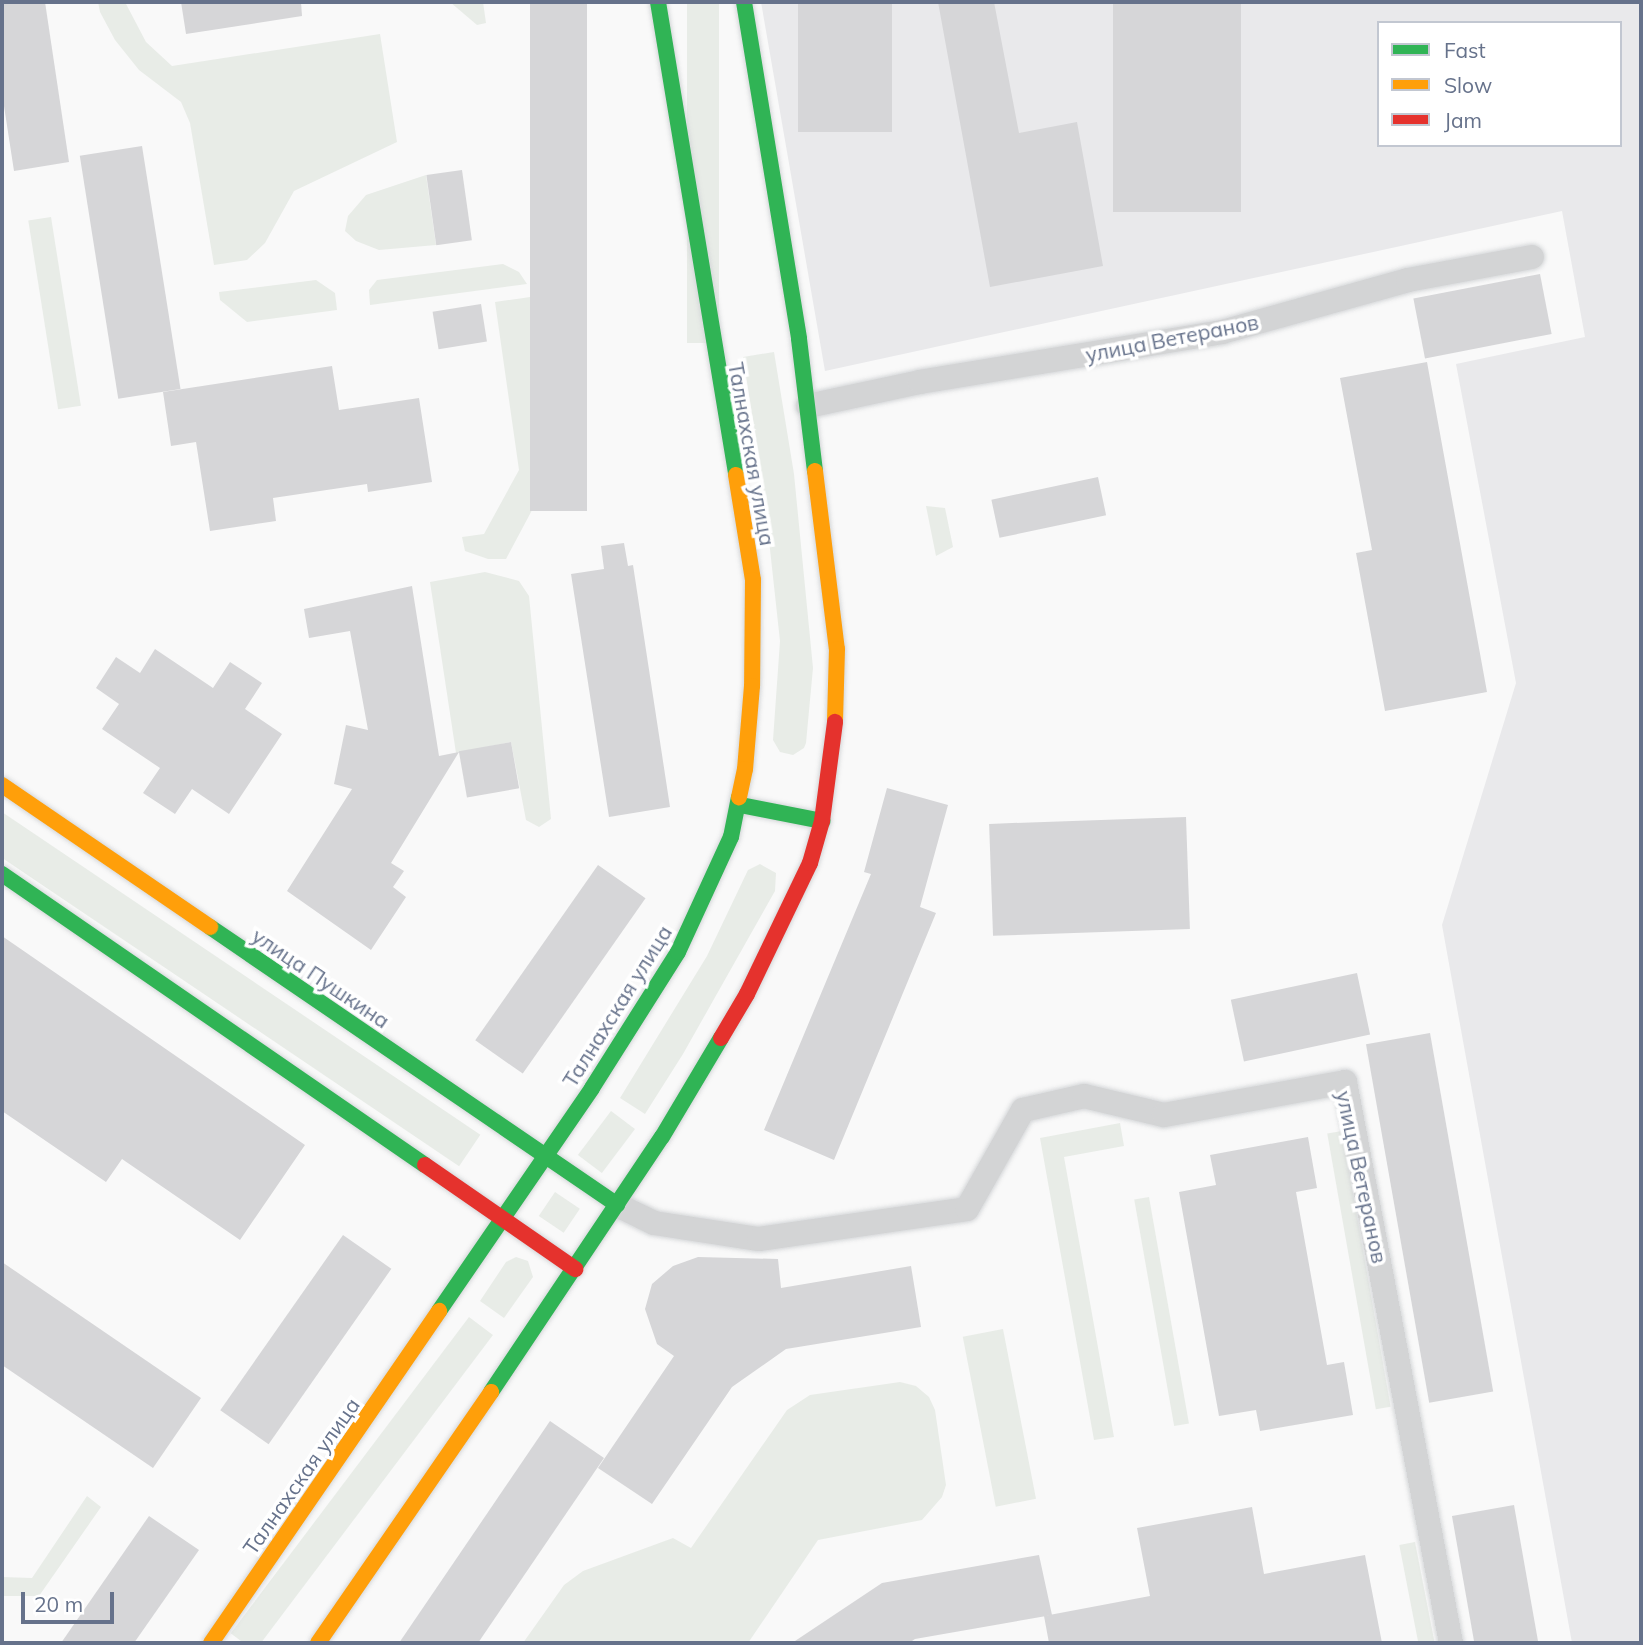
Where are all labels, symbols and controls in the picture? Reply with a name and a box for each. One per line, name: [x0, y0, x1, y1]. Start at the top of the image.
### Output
legend: [1377, 21, 1622, 147]
text: Fast: [1444, 37, 1486, 63]
text: Slow: [1444, 72, 1492, 98]
text: Jam: [1444, 107, 1482, 133]
street label: улица Ветеранов: [1083, 309, 1261, 367]
street label: Талнахская улица: [723, 360, 781, 548]
street label: Талнахская улица: [557, 921, 677, 1091]
street label: улица Пушкина: [247, 923, 395, 1033]
street label: улица Ветеранов: [1331, 1088, 1393, 1266]
street label: Талнахская улица: [237, 1393, 365, 1559]
scale bar: [24, 1578, 117, 1622]
text: 20 m: [34, 1591, 83, 1617]

